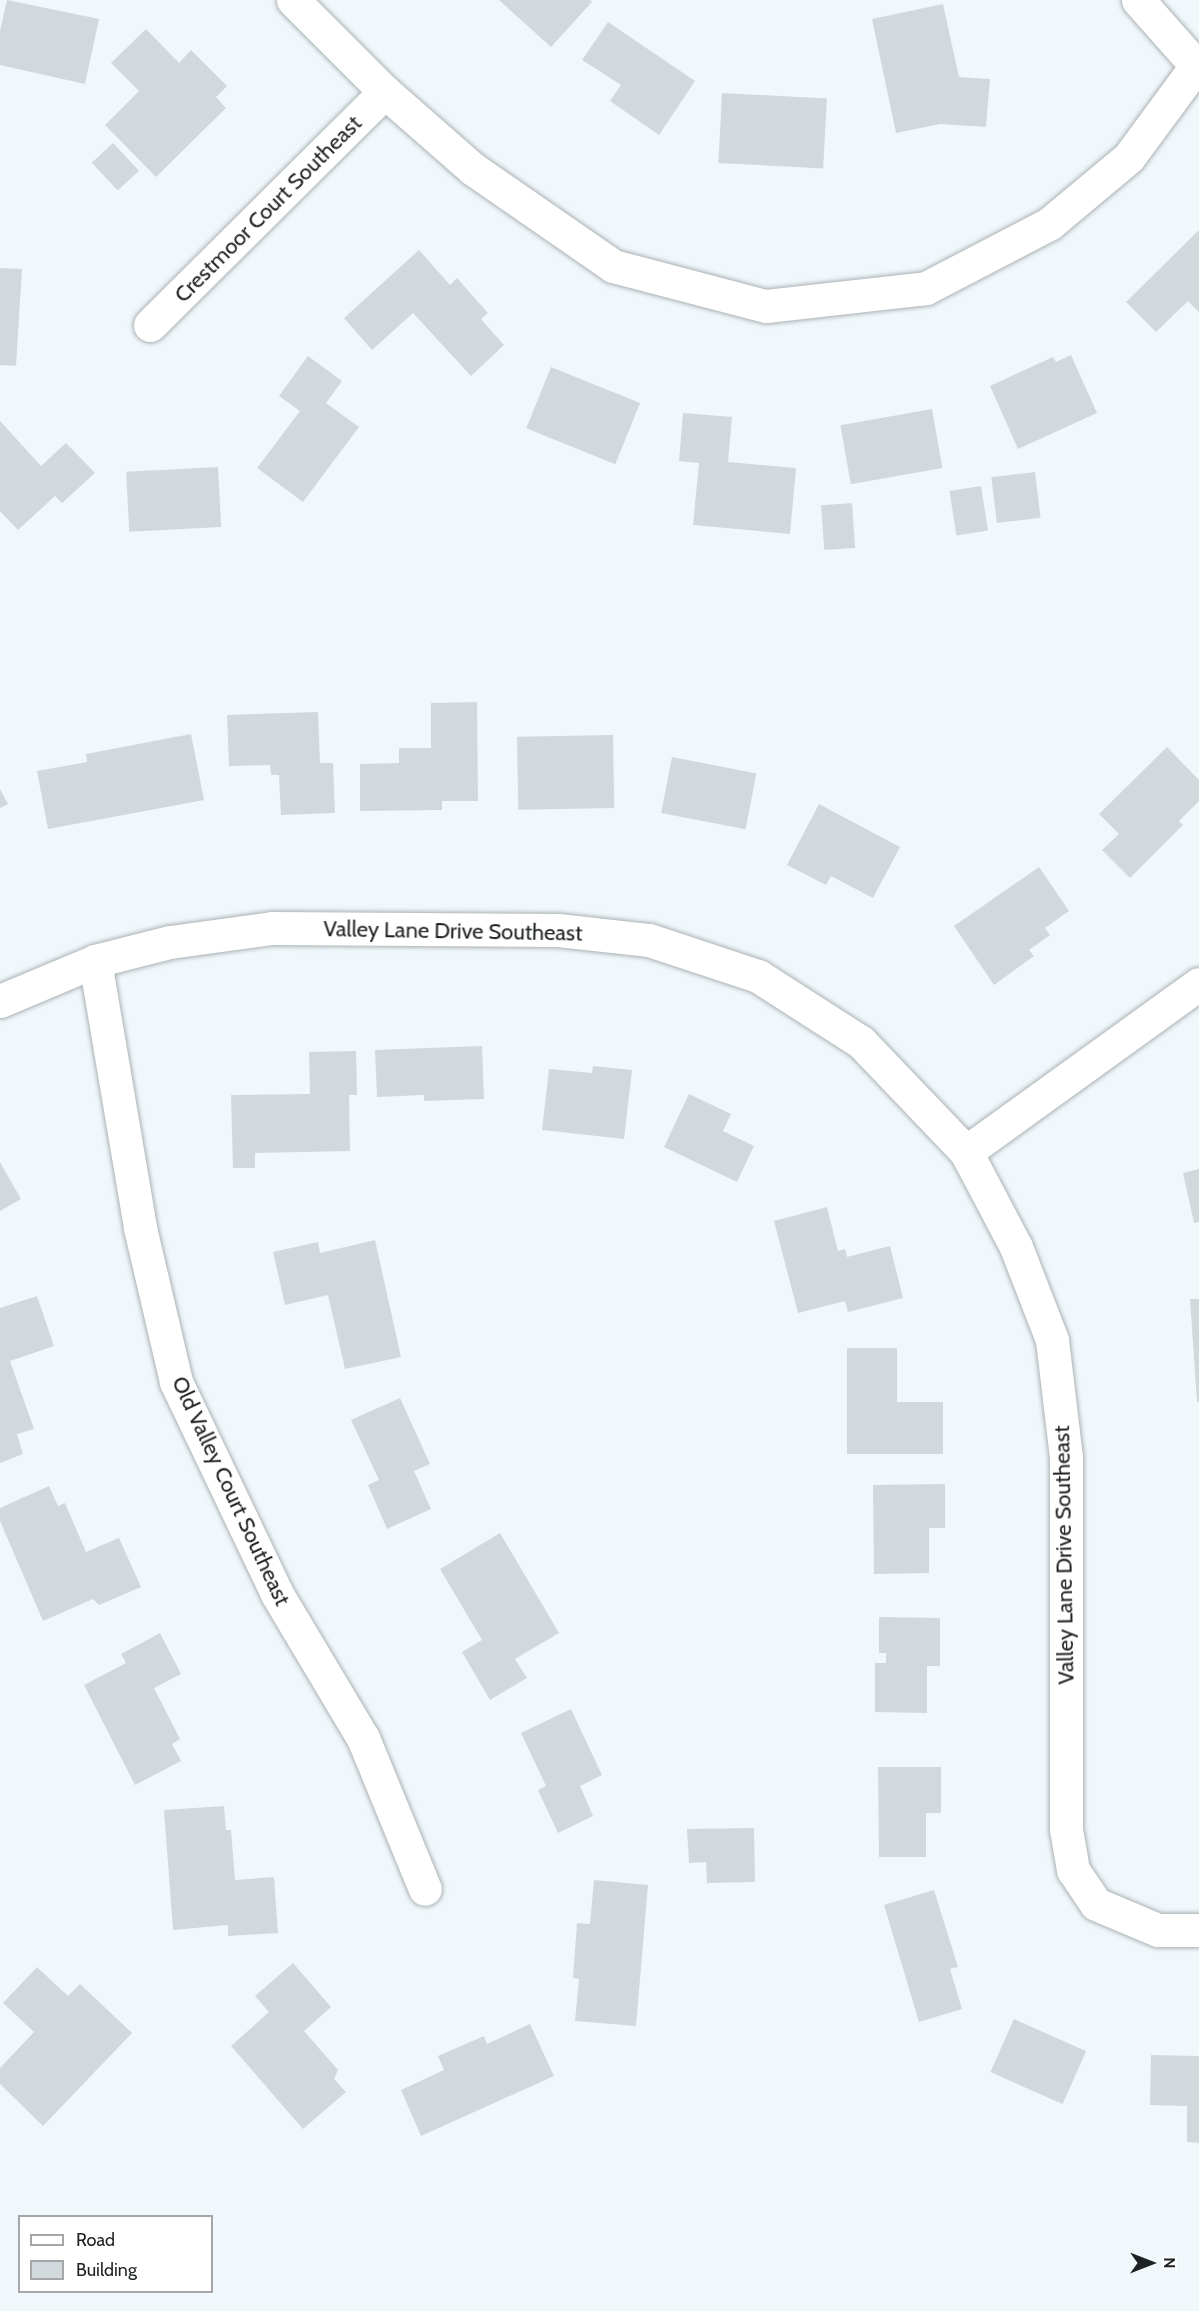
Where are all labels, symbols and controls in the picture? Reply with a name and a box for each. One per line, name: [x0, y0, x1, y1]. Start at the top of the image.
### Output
street label: Crestmoor Court Southeast: [169, 110, 367, 308]
street label: Valley Lane Drive Southeast: [323, 916, 583, 946]
street label: Old Valley Court Southeast: [166, 1372, 296, 1610]
street label: Valley Lane Drive Southeast: [1049, 1425, 1079, 1685]
legend: [18, 2215, 213, 2293]
text: Road: [76, 2229, 115, 2251]
north arrow: [1121, 2233, 1181, 2293]
text: N: [1160, 2257, 1179, 2269]
text: Building: [76, 2259, 137, 2281]

